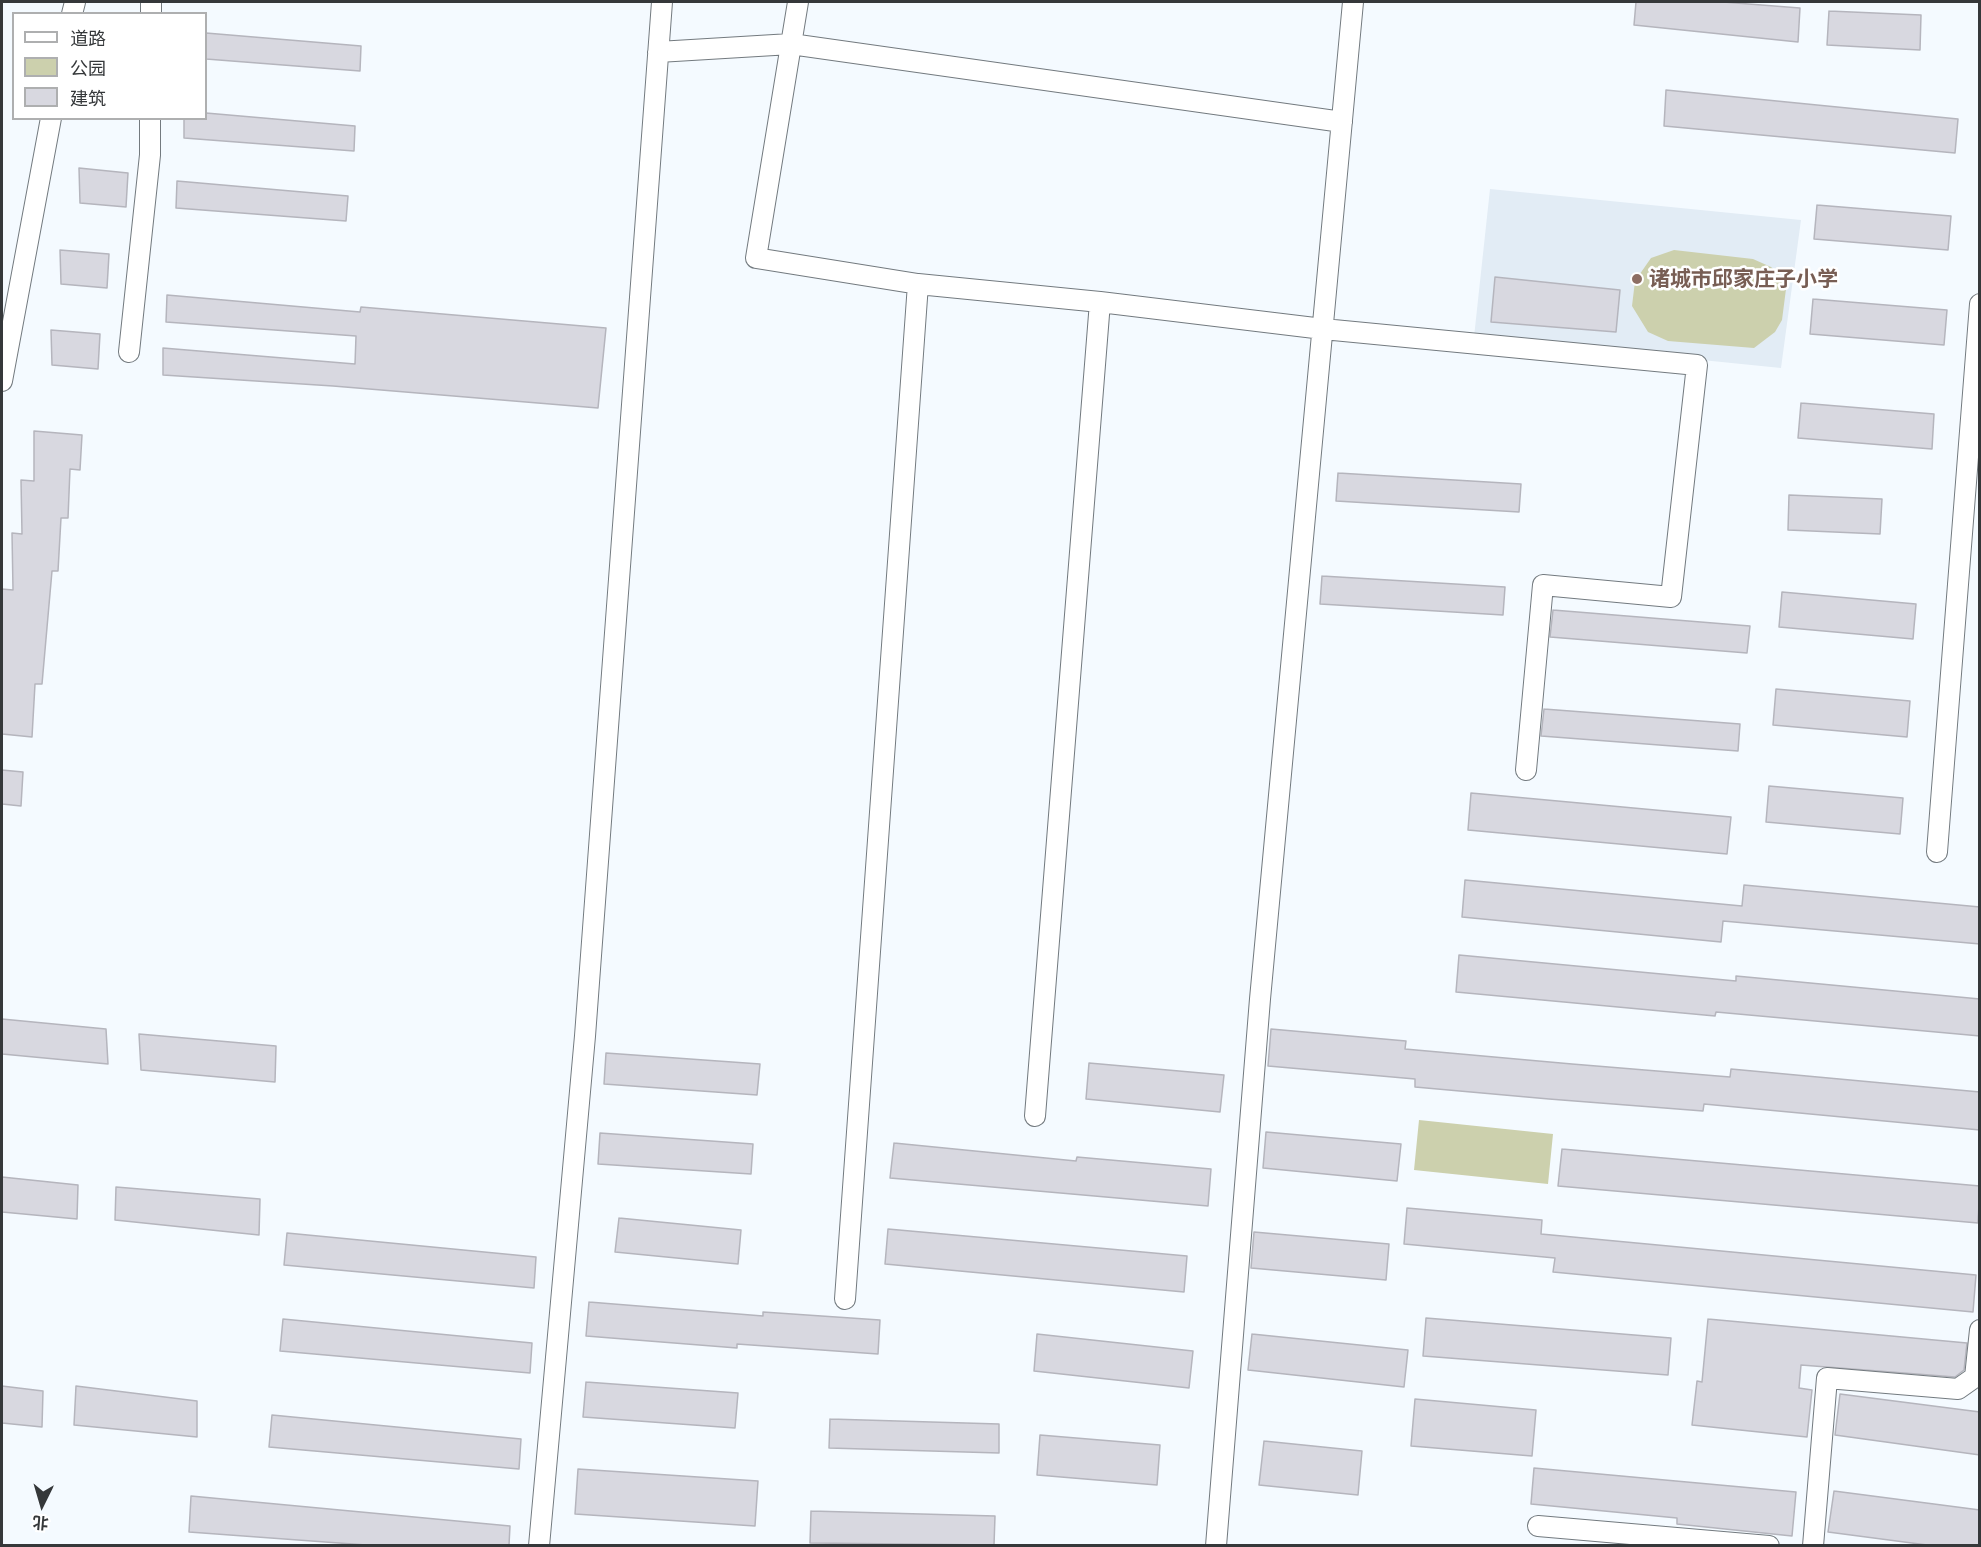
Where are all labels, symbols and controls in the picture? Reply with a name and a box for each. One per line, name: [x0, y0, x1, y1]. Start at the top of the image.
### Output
legend: [12, 12, 207, 120]
text: 道路: [70, 28, 106, 48]
text: 公园: [70, 58, 106, 78]
text: 建筑: [70, 88, 106, 108]
place label: 诸城市邱家庄子小学: [1649, 266, 1838, 292]
marker: 诸城市邱家庄子小学: [1630, 272, 1644, 286]
north arrow: [12, 1475, 72, 1535]
text: 北: [32, 1513, 49, 1533]

